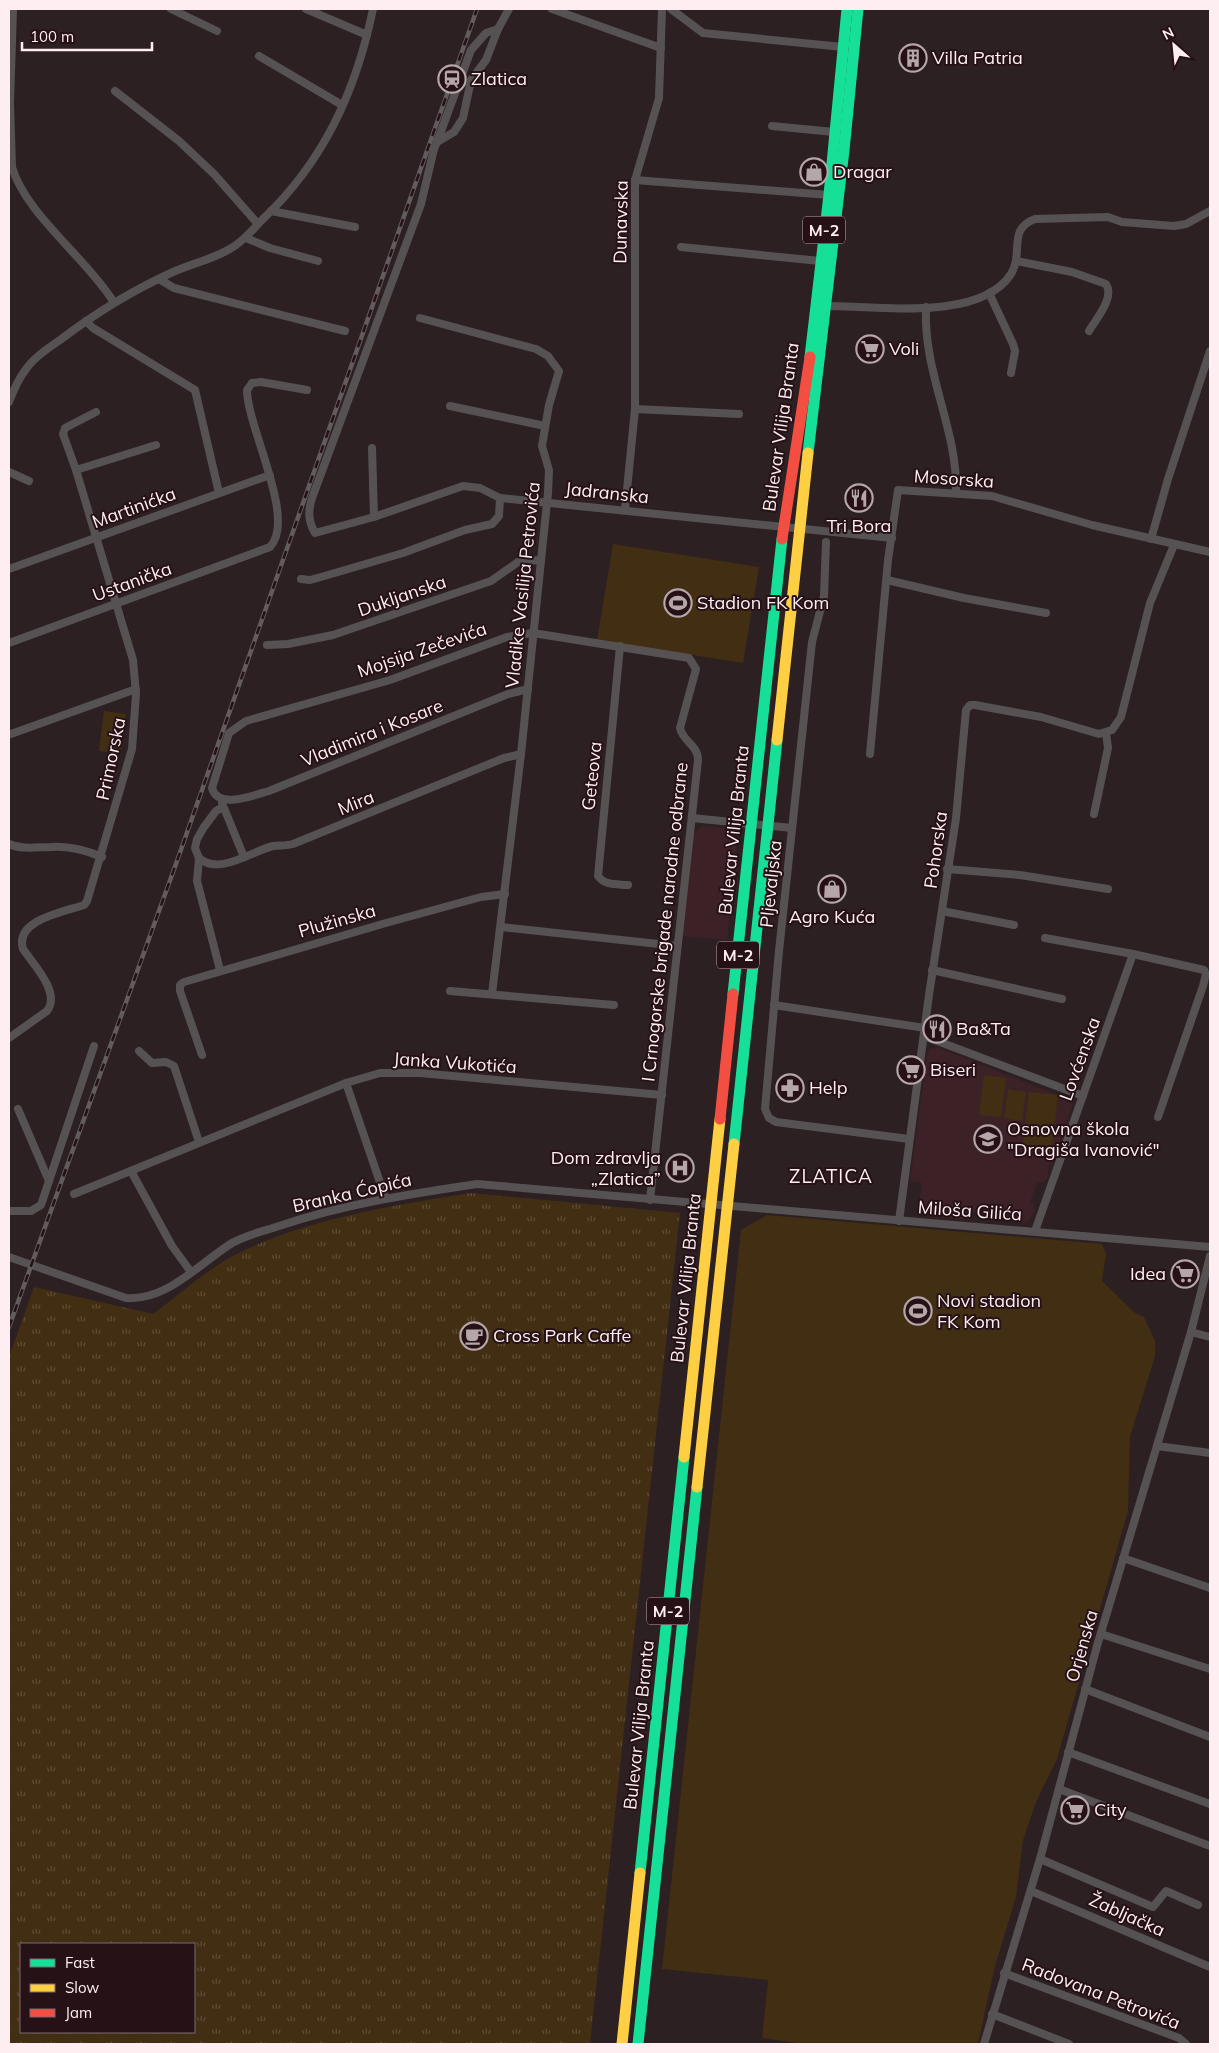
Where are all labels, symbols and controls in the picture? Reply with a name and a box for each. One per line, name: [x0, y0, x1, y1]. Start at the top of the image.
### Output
scale bar: [22, 20, 152, 52]
north arrow: [1149, 20, 1199, 70]
text: N: [1159, 23, 1177, 44]
text: 100 m: [30, 27, 74, 46]
building icon: Villa Patria: [898, 43, 928, 73]
place label: Villa Patria: [932, 46, 1023, 69]
station icon: Zlatica: [437, 64, 467, 94]
place label: Zlatica: [471, 67, 527, 90]
shop icon: Dragar: [799, 157, 829, 187]
place label: Dragar: [833, 160, 892, 183]
street label: Dunavska: [608, 180, 633, 264]
road number: M-2: [803, 216, 845, 244]
supermarket icon: Voli: [855, 334, 885, 364]
place label: Voli: [889, 337, 919, 360]
street label: Bulevar Vilija Branta: [757, 341, 804, 513]
street label: Mosorska: [913, 464, 995, 493]
street label: Jadranska: [564, 477, 650, 508]
street label: Vladike Vasilija Petrovića: [500, 481, 545, 689]
street label: Martinićka: [89, 482, 179, 533]
restaurant icon: Tri Bora: [844, 483, 874, 513]
place label: Tri Bora: [827, 514, 891, 537]
street label: Ustanička: [89, 557, 175, 606]
street label: Dukljanska: [355, 570, 449, 621]
sports icon: Stadion FK Kom: [663, 588, 693, 618]
place label: Stadion FK Kom: [697, 591, 829, 614]
street label: Mojsija Zečevića: [354, 617, 489, 682]
street label: Vladimira i Kosare: [297, 694, 446, 772]
street label: Primorska: [91, 716, 130, 802]
street label: Geteova: [576, 740, 607, 812]
street label: Bulevar Vilija Branta: [713, 744, 754, 916]
street label: I Crnogorske brigade narodne odbrane: [636, 761, 693, 1083]
street label: Mira: [334, 785, 377, 820]
street label: Pohorska: [919, 810, 952, 890]
street label: Pljevaljska: [754, 839, 787, 929]
shop icon: Agro Kuća: [817, 874, 847, 904]
street label: Plužinska: [295, 899, 378, 943]
place label: Agro Kuća: [789, 905, 875, 928]
road number: M-2: [717, 942, 759, 968]
restaurant icon: Ba&Ta: [922, 1014, 952, 1044]
street label: Lovćenska: [1054, 1014, 1105, 1104]
place label: Ba&Ta: [956, 1017, 1011, 1040]
street label: Janka Vukotića: [393, 1047, 517, 1078]
supermarket icon: Biseri: [896, 1055, 926, 1085]
place label: Biseri: [930, 1058, 976, 1081]
pharmacy icon: Help: [775, 1073, 805, 1103]
place label: Help: [809, 1076, 848, 1099]
place label: Osnovna škola "Dragiša Ivanović": [1007, 1117, 1160, 1161]
school or university icon: Osnovna škola "Dragiša Ivanović": [973, 1124, 1003, 1154]
place label: Dom zdravlja „Zlatica”: [551, 1146, 661, 1190]
hospital icon: Dom zdravlja „Zlatica”: [665, 1153, 695, 1183]
district label: ZLATICA: [789, 1164, 873, 1188]
street label: Branka Ćopića: [290, 1168, 414, 1217]
street label: Bulevar Vilija Branta: [665, 1192, 706, 1364]
street label: Miloša Gilića: [917, 1195, 1023, 1226]
supermarket icon: Idea: [1170, 1259, 1200, 1289]
place label: Idea: [1130, 1262, 1166, 1285]
place label: Novi stadion FK Kom: [937, 1289, 1041, 1333]
sports icon: Novi stadion FK Kom: [903, 1296, 933, 1326]
cafe icon: Cross Park Caffe: [459, 1321, 489, 1351]
place label: Cross Park Caffe: [493, 1324, 631, 1347]
road number: M-2: [647, 1598, 689, 1624]
street label: Orjenska: [1060, 1607, 1103, 1685]
street label: Bulevar Vilija Branta: [618, 1639, 659, 1811]
supermarket icon: City: [1060, 1795, 1090, 1825]
place label: City: [1094, 1798, 1127, 1821]
street label: Žabljačka: [1086, 1888, 1169, 1941]
legend: [20, 1943, 195, 2033]
text: Fast: [65, 1953, 95, 1972]
street label: Radovana Petrovića: [1019, 1953, 1184, 2034]
text: Slow: [65, 1978, 99, 1997]
text: Jam: [65, 2003, 92, 2022]

